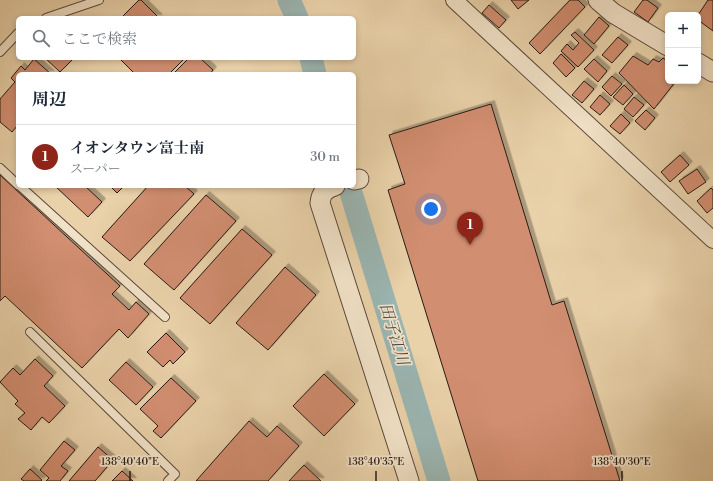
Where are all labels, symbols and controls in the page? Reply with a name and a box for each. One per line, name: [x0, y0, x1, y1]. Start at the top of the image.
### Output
map controls: [665, 12, 701, 84]
button: +: [665, 12, 701, 48]
search box: [16, 16, 356, 60]
icon: search: [30, 27, 52, 49]
text: ここで検索: [62, 30, 137, 49]
button: −: [665, 48, 701, 84]
text: 周辺: [32, 89, 66, 111]
text: イオンタウン富士南: [70, 139, 204, 158]
text: 1: [42, 149, 48, 165]
text: 30 m: [310, 149, 340, 165]
text: スーパー: [70, 161, 121, 177]
your location: [421, 199, 441, 219]
pin: 1: [457, 212, 483, 245]
water label: 田子江川: [375, 300, 414, 369]
text: 138°40'40"E: [101, 456, 159, 468]
text: 138°40'35"E: [348, 456, 404, 468]
text: 138°40'30"E: [593, 456, 651, 468]

